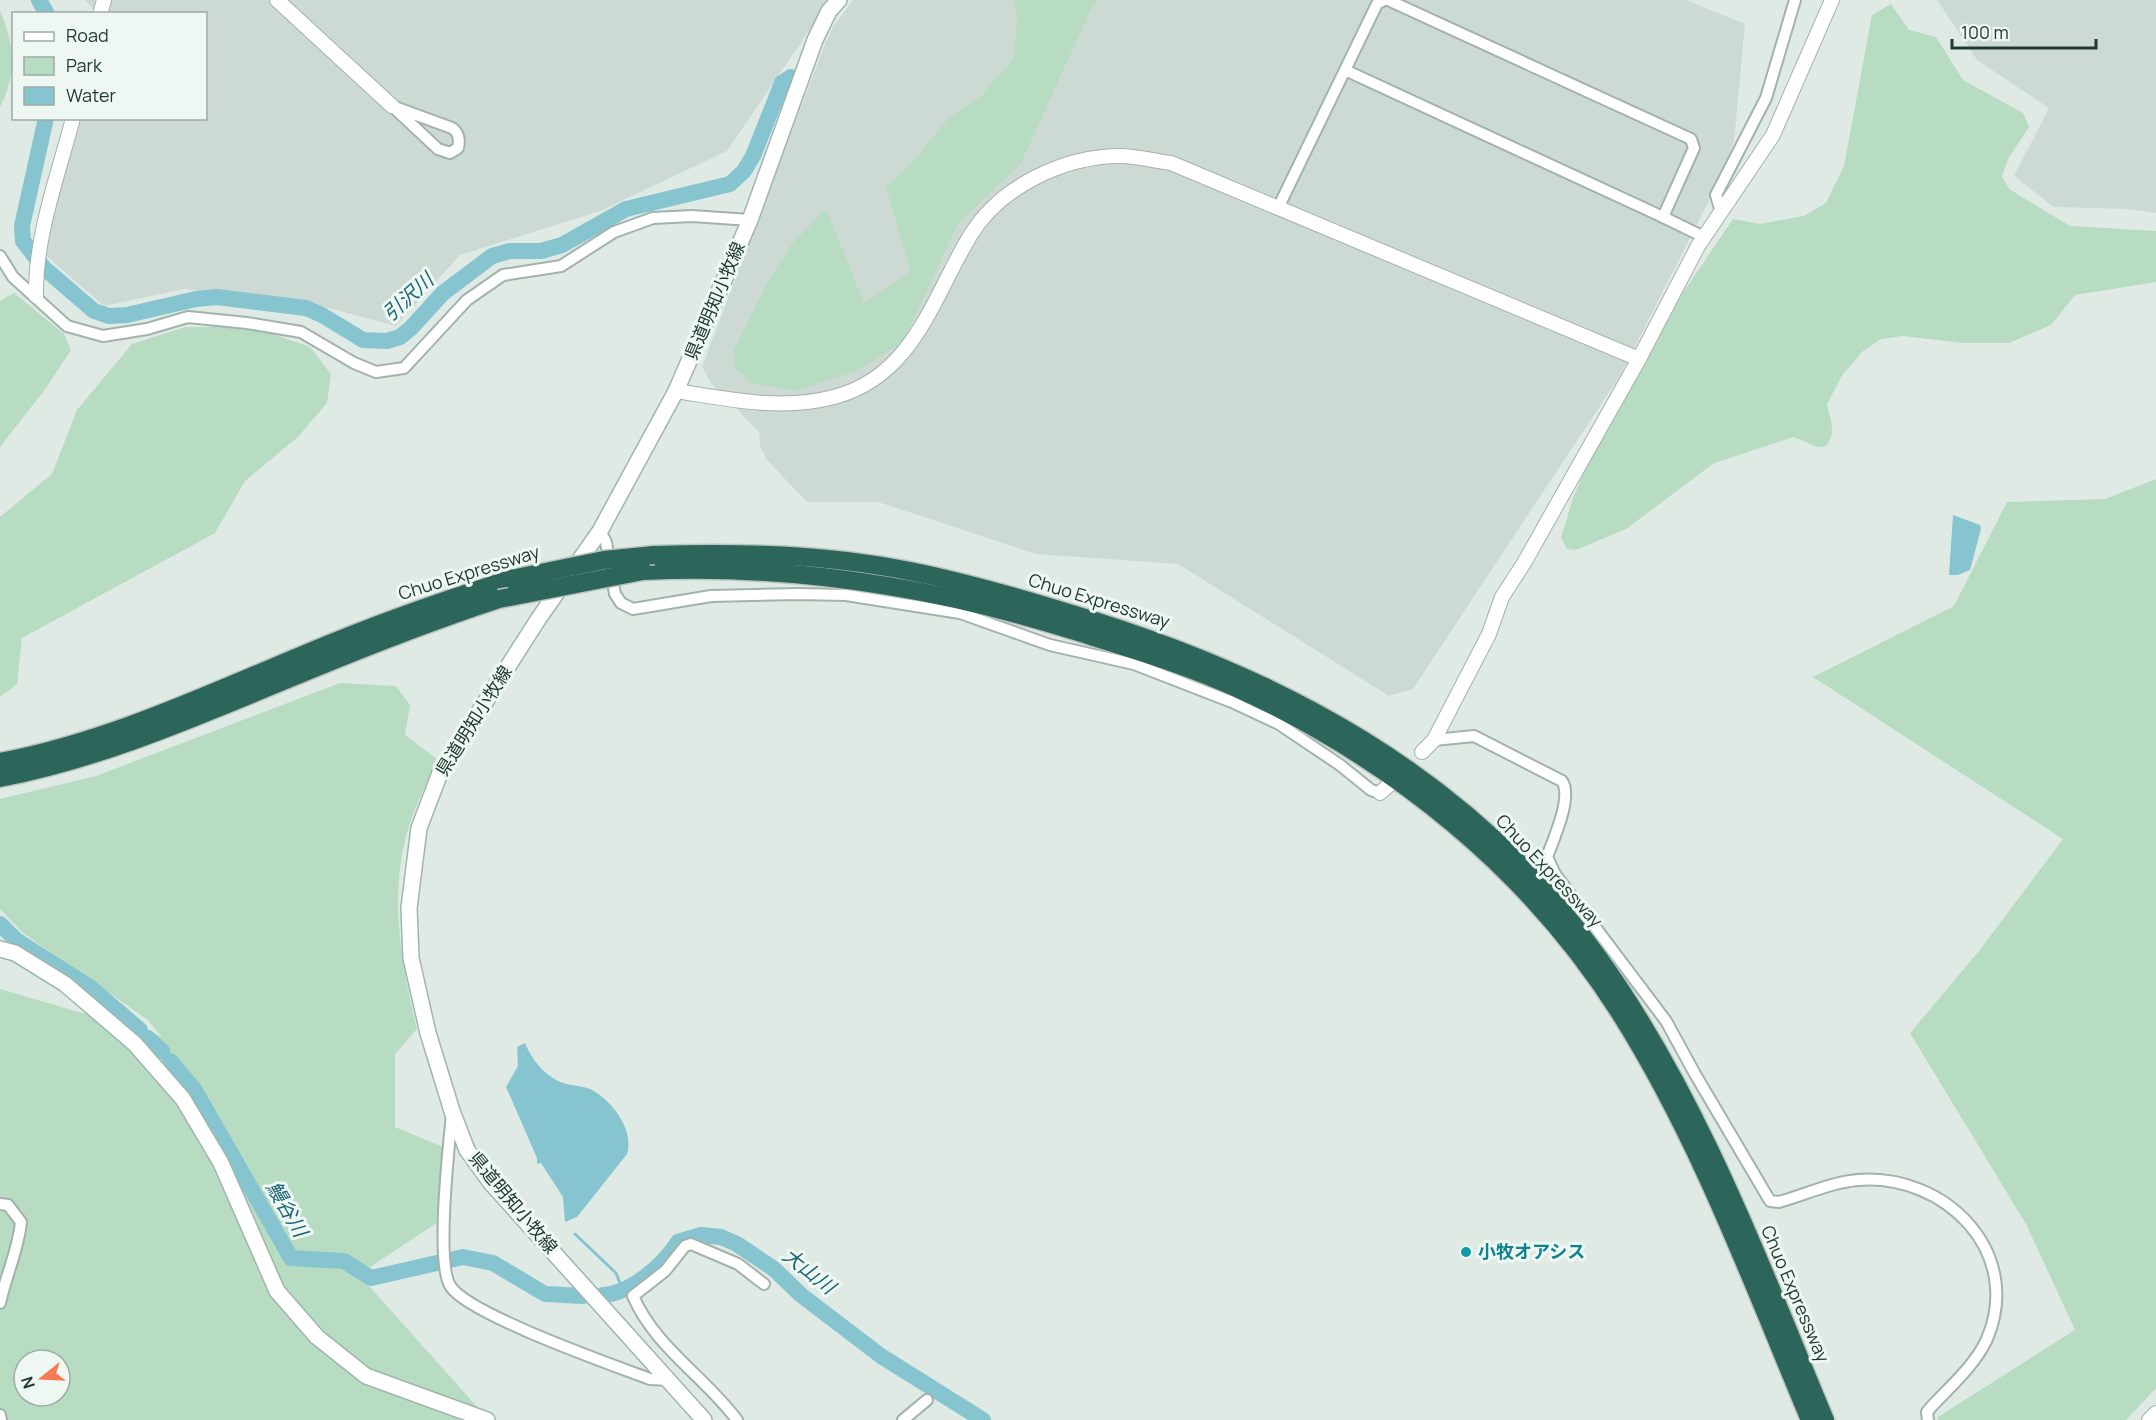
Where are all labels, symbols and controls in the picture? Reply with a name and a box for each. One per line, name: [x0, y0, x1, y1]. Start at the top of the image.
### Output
legend: [12, 12, 207, 120]
scale bar: [1952, 12, 2096, 50]
text: 100 m: [1961, 20, 2009, 44]
text: Road: [66, 23, 109, 47]
text: Park: [66, 53, 103, 77]
text: Water: [66, 83, 116, 107]
street label: 県道明知小牧線: [678, 238, 750, 363]
water label: 引沢川: [376, 265, 440, 327]
street label: Chuo Expressway: [395, 539, 543, 605]
street label: Chuo Expressway: [1026, 567, 1173, 633]
street label: 県道明知小牧線: [430, 661, 517, 780]
street label: Chuo Expressway: [1491, 809, 1609, 932]
street label: 県道明知小牧線: [464, 1146, 563, 1258]
water label: 鰻谷川: [261, 1176, 315, 1243]
street label: Chuo Expressway: [1756, 1221, 1836, 1366]
place label: 小牧オアシス: [1478, 1239, 1585, 1263]
water label: 大山川: [777, 1241, 843, 1301]
marker: 小牧オアシス: [1459, 1245, 1473, 1259]
north arrow: [12, 1348, 72, 1408]
text: N: [15, 1374, 40, 1392]

